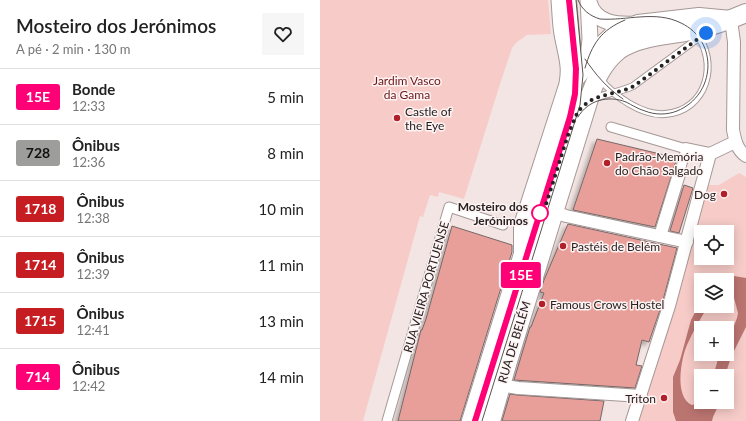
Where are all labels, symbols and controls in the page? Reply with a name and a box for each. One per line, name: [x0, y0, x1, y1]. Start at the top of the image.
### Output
button: heart: [262, 13, 304, 55]
text: Mosteiro dos Jerónimos: [16, 14, 216, 37]
your location: [696, 23, 716, 43]
text: A pé · 2 min · 130 m: [16, 41, 131, 57]
park label: Jardim Vasco da Gama: [373, 73, 441, 102]
text: Bonde: [72, 80, 115, 98]
text: 15E: [26, 88, 50, 105]
text: 5 min: [267, 88, 304, 106]
text: 12:33: [72, 98, 105, 114]
place label: Castle of the Eye: [405, 104, 452, 133]
marker: Castle of the Eye: [392, 113, 402, 123]
text: Ônibus: [72, 136, 120, 154]
text: 728: [26, 144, 50, 161]
text: 8 min: [267, 144, 304, 162]
place label: Padrão-Memória do Chão Salgado: [615, 149, 703, 178]
text: 12:36: [72, 154, 105, 170]
marker: Padrão-Memória do Chão Salgado: [602, 158, 612, 168]
place label: Dog: [694, 187, 716, 202]
marker: Dog: [719, 189, 729, 199]
text: Ônibus: [76, 192, 124, 210]
place label: Mosteiro dos Jerónimos: [458, 199, 528, 228]
text: 1718: [24, 200, 56, 217]
text: 10 min: [258, 200, 304, 218]
marker: Mosteiro dos Jerónimos: [531, 204, 549, 222]
text: 12:38: [76, 210, 110, 226]
street label: RUA VIEIRA PORTUENSE: [400, 219, 452, 354]
map controls: [694, 225, 734, 409]
button: locate: [694, 225, 734, 265]
place label: Pastéis de Belém: [571, 239, 660, 254]
marker: Pastéis de Belém: [558, 241, 568, 251]
text: Ônibus: [76, 248, 124, 266]
text: 1714: [24, 256, 56, 273]
text: 11 min: [258, 256, 304, 274]
line badge: 15E: [498, 262, 544, 288]
text: 12:39: [76, 266, 110, 282]
text: 15E: [509, 266, 533, 283]
button: layers: [694, 273, 734, 313]
place label: Famous Crows Hostel: [550, 297, 664, 312]
street label: RUA DE BELÉM: [494, 299, 534, 385]
marker: Famous Crows Hostel: [537, 299, 547, 309]
text: Ônibus: [76, 304, 124, 322]
text: 1715: [24, 312, 56, 329]
text: 13 min: [258, 312, 304, 330]
button: +: [694, 321, 734, 361]
text: 12:41: [76, 322, 110, 338]
text: Ônibus: [72, 360, 120, 378]
text: 714: [26, 368, 50, 385]
text: 14 min: [258, 368, 304, 386]
button: −: [694, 369, 734, 409]
text: 12:42: [72, 378, 105, 394]
place label: Triton: [625, 391, 656, 406]
marker: Triton: [659, 393, 669, 403]

